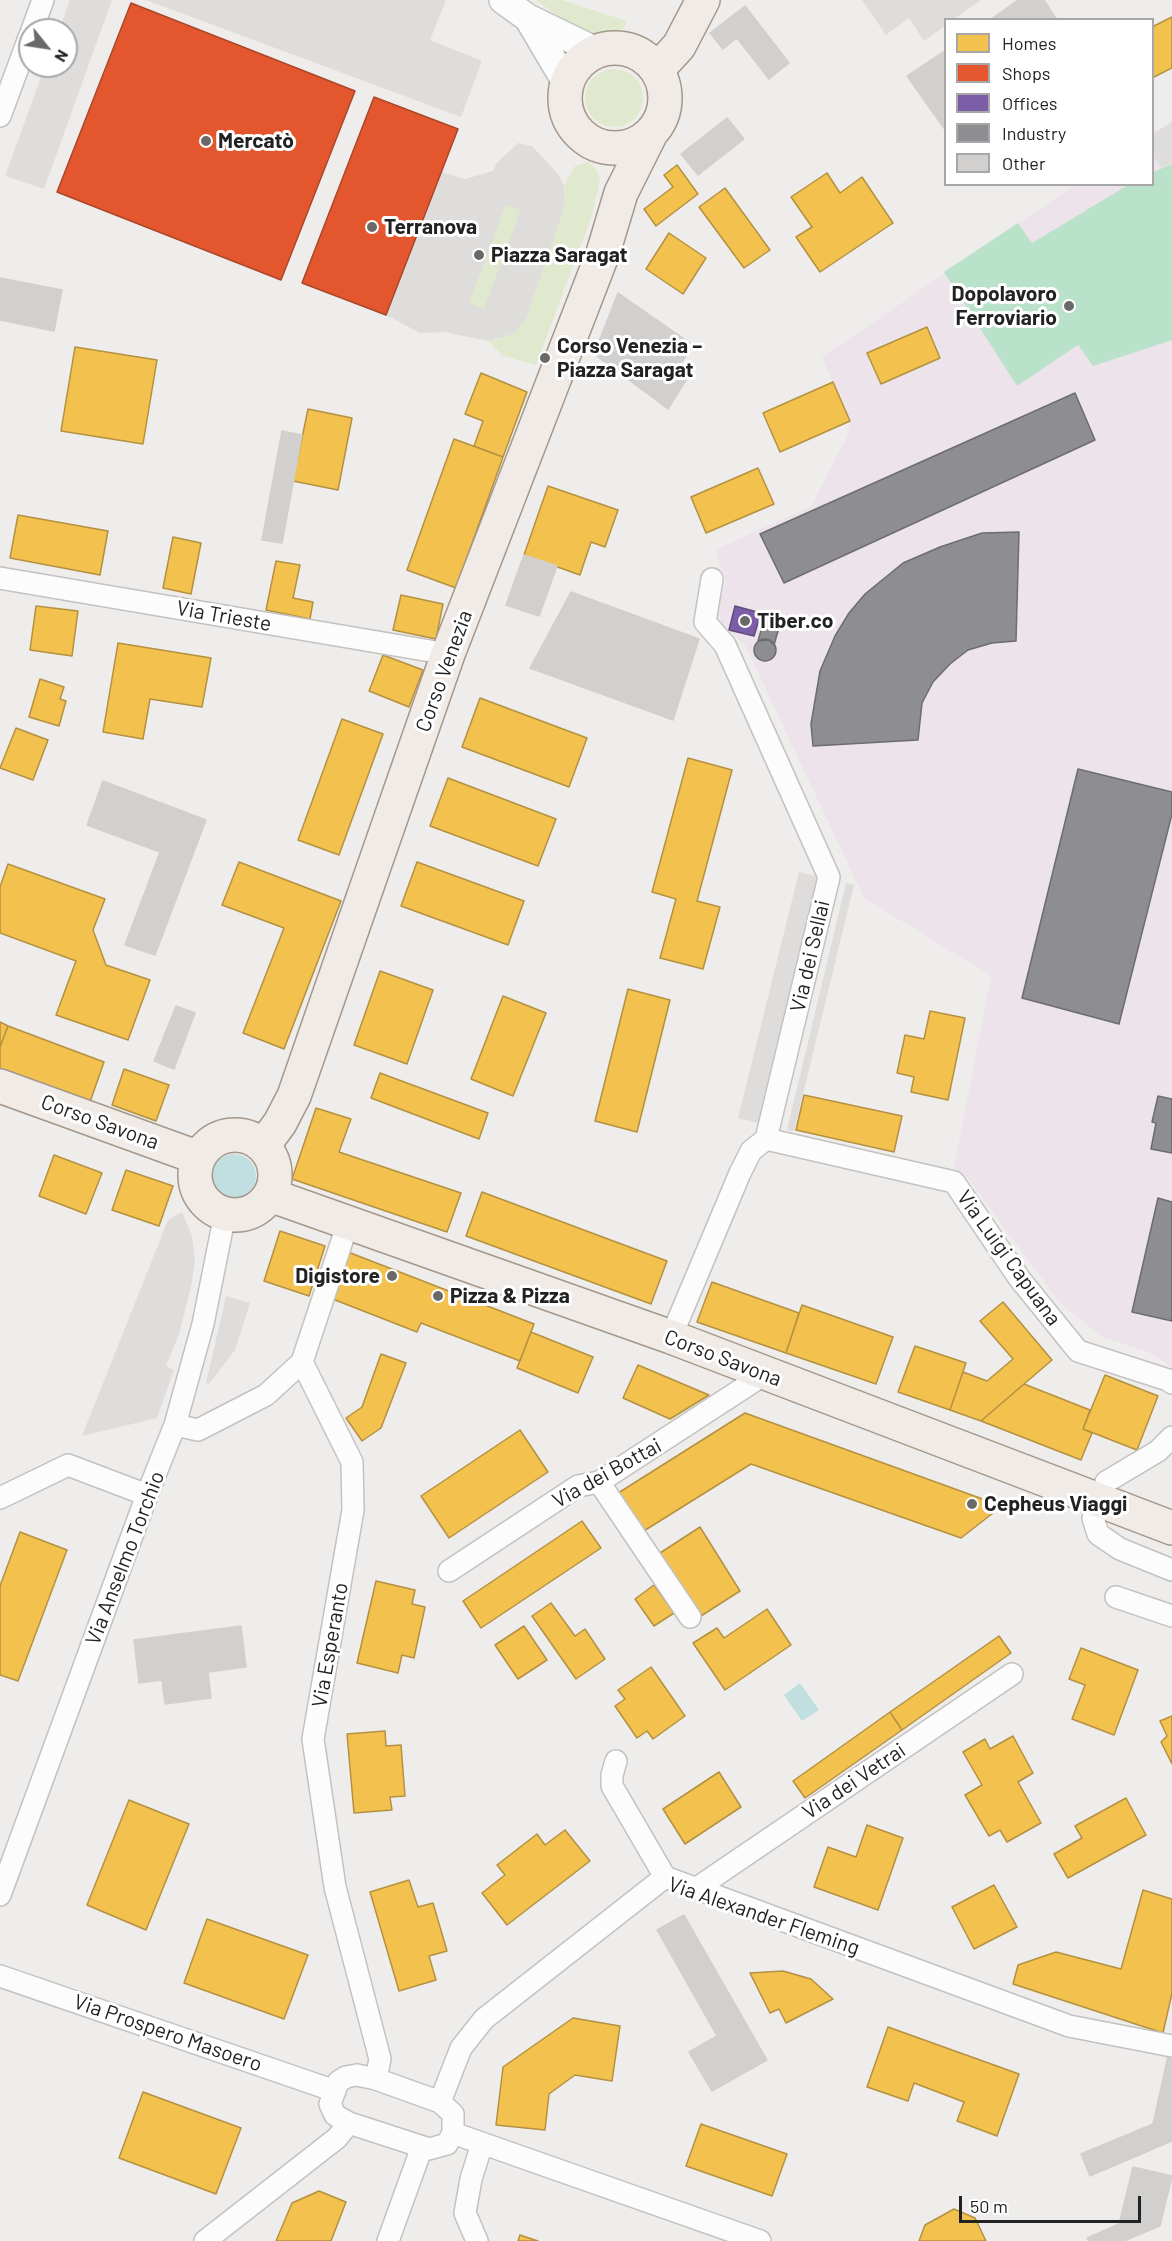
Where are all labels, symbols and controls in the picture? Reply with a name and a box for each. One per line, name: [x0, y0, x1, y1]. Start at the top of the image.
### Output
north arrow: [18, 18, 78, 78]
legend: [944, 18, 1154, 186]
text: Homes: [1002, 32, 1056, 54]
text: N: [51, 47, 73, 66]
text: Shops: [1002, 62, 1051, 84]
text: Offices: [1002, 92, 1058, 114]
text: Industry: [1002, 122, 1066, 144]
place label: Mercatò: [218, 128, 294, 154]
marker: Mercatò: [199, 134, 213, 148]
text: Other: [1002, 152, 1045, 174]
place label: Terranova: [384, 214, 477, 240]
marker: Terranova: [365, 220, 379, 234]
place label: Piazza Saragat: [491, 242, 628, 268]
marker: Piazza Saragat: [472, 248, 486, 262]
place label: Dopolavoro Ferroviario: [951, 281, 1057, 331]
marker: Dopolavoro Ferroviario: [1062, 299, 1076, 313]
place label: Corso Venezia – Piazza Saragat: [557, 333, 702, 383]
marker: Corso Venezia – Piazza Saragat: [538, 351, 552, 365]
street label: Via Trieste: [174, 595, 274, 637]
street label: Corso Venezia: [410, 607, 478, 735]
place label: Tiber.co: [757, 608, 833, 634]
marker: Tiber.co: [738, 614, 752, 628]
street label: Via dei Sellai: [785, 898, 835, 1014]
street label: Corso Savona: [38, 1089, 162, 1155]
street label: Via Luigi Capuana: [952, 1185, 1066, 1331]
place label: Digistore: [295, 1263, 380, 1289]
marker: Digistore: [385, 1269, 399, 1283]
place label: Pizza & Pizza: [450, 1283, 570, 1309]
marker: Pizza & Pizza: [431, 1289, 445, 1303]
street label: Corso Savona: [661, 1324, 785, 1392]
street label: Via dei Bottai: [548, 1433, 666, 1513]
street label: Via Anselmo Torchio: [80, 1467, 170, 1649]
place label: Cepheus Viaggi: [984, 1491, 1127, 1517]
marker: Cepheus Viaggi: [965, 1497, 979, 1511]
street label: Via Esperanto: [307, 1581, 353, 1709]
street label: Via dei Vetrai: [798, 1737, 910, 1825]
street label: Via Alexander Fleming: [665, 1871, 863, 1961]
street label: Via Prospero Masoero: [71, 1989, 265, 2077]
scale bar: [962, 2184, 1144, 2222]
text: 50 m: [970, 2195, 1008, 2217]

